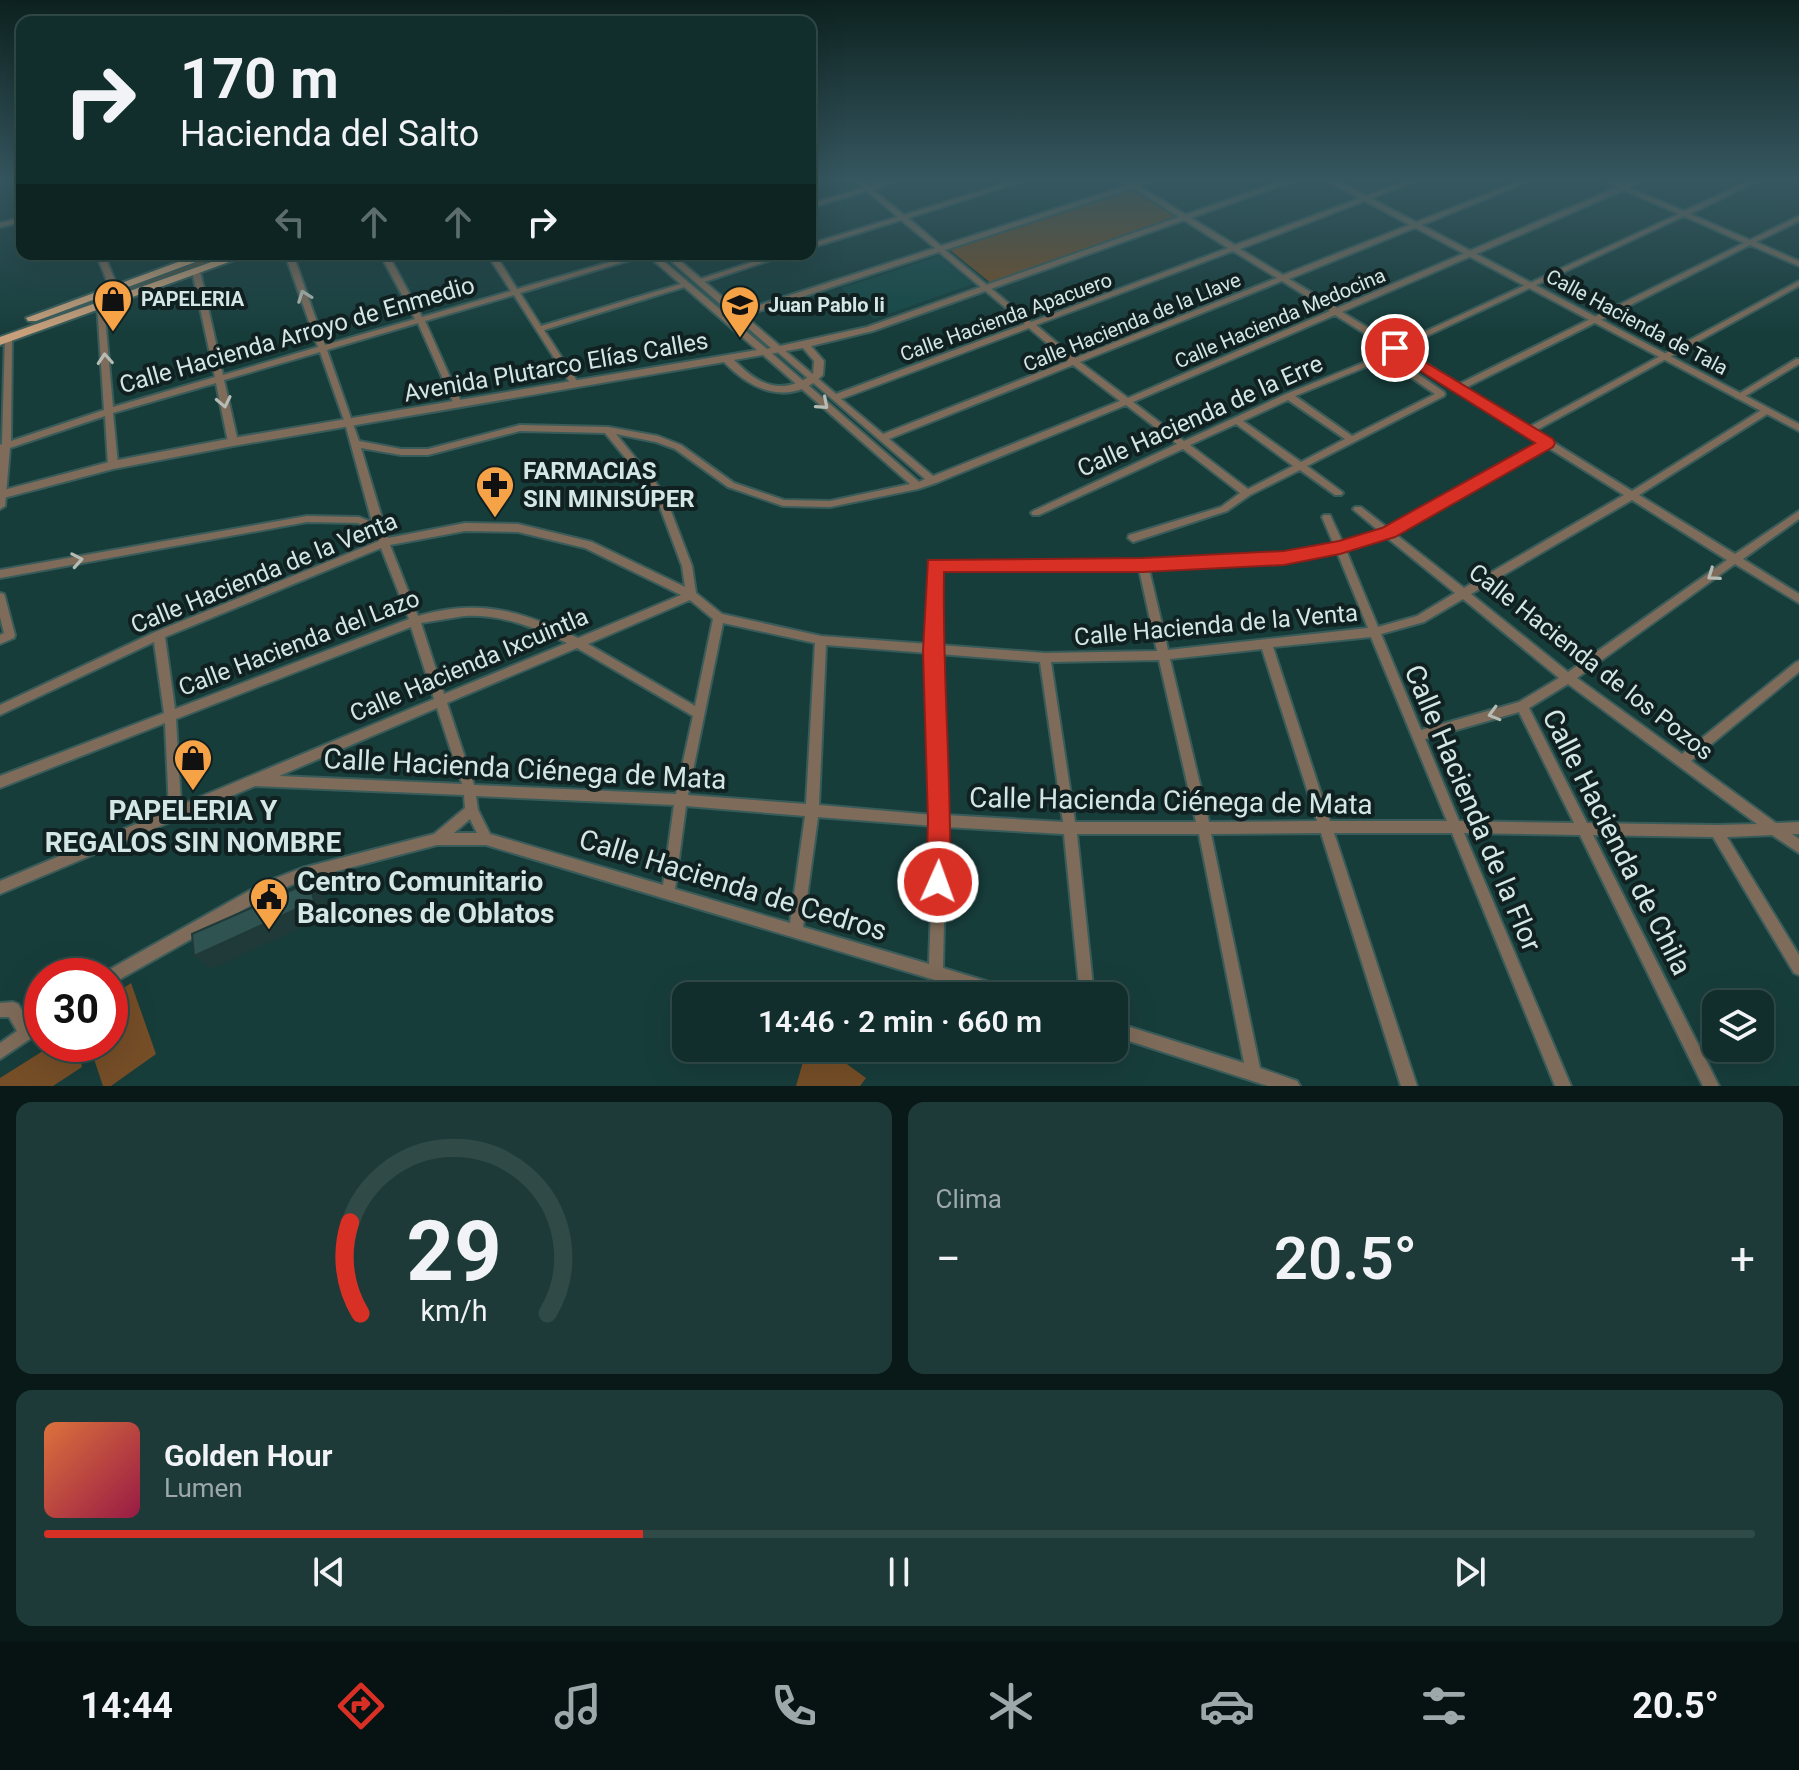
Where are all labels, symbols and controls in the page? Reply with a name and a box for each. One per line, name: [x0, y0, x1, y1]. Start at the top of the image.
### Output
text: 170 m: [180, 46, 339, 112]
icon: right: [48, 48, 152, 152]
text: Hacienda del Salto: [180, 113, 479, 155]
icon: left: [268, 200, 312, 244]
icon: ahead: [352, 200, 396, 244]
icon: ahead: [436, 200, 480, 244]
icon: right: [520, 200, 564, 244]
street label: Calle Hacienda Medocina: [1171, 263, 1389, 373]
street label: Calle Hacienda de Tala: [1542, 264, 1732, 380]
street label: Calle Hacienda Apacuero: [897, 267, 1115, 367]
street label: Calle Hacienda de la Llave: [1020, 267, 1244, 377]
street label: Calle Hacienda Arroyo de Enmedio: [116, 271, 478, 399]
shop icon: PAPELERIA: [92, 278, 134, 333]
school or university icon: Juan Pablo Ii: [719, 284, 761, 339]
place label: PAPELERIA: [141, 287, 245, 311]
one-way arrow: [297, 290, 314, 304]
place label: Juan Pablo Ii: [768, 293, 885, 317]
pin: [1361, 314, 1429, 382]
street label: Avenida Plutarco Elías Calles: [402, 326, 710, 408]
icon: arrive: [1373, 326, 1417, 370]
street label: Calle Hacienda de la Erre: [1073, 349, 1327, 483]
one-way arrow: [97, 352, 114, 365]
one-way arrow: [813, 394, 828, 409]
one-way arrow: [215, 395, 232, 409]
place label: FARMACIAS SIN MINISÚPER: [523, 457, 695, 513]
pharmacy icon: FARMACIAS SIN MINISÚPER: [474, 464, 516, 519]
street label: Calle Hacienda de la Venta: [127, 507, 401, 639]
one-way arrow: [70, 553, 84, 570]
street label: Calle Hacienda de los Pozos: [1463, 558, 1719, 766]
one-way arrow: [1707, 566, 1721, 580]
street label: Calle Hacienda del Lazo: [175, 584, 423, 702]
street label: Calle Hacienda de la Venta: [1073, 599, 1359, 651]
street label: Calle Hacienda Ixcuintla: [346, 602, 592, 728]
street label: Calle Hacienda de la Flor: [1398, 660, 1549, 957]
street label: Calle Hacienda de Chila: [1536, 704, 1698, 980]
one-way arrow: [1488, 705, 1502, 721]
shop icon: PAPELERIA Y REGALOS SIN NOMBRE: [172, 737, 214, 792]
street label: Calle Hacienda Ciénega de Mata: [323, 742, 727, 796]
street label: Calle Hacienda Ciénega de Mata: [969, 781, 1373, 821]
place label: PAPELERIA Y REGALOS SIN NOMBRE: [45, 794, 342, 859]
street label: Calle Hacienda de Cedros: [575, 822, 891, 948]
position arrow: [896, 840, 980, 924]
place label: Centro Comunitario Balcones de Oblatos: [297, 865, 554, 930]
public building icon: Centro Comunitario Balcones de Oblatos: [248, 876, 290, 931]
speed limit sign: 30: [24, 958, 128, 1062]
map controls: [1702, 990, 1774, 1062]
button: layers: [1702, 990, 1774, 1062]
text: 14:46 · 2 min · 660 m: [758, 1004, 1042, 1039]
text: Clima: [936, 1184, 1002, 1214]
text: 29: [406, 1203, 501, 1300]
text: 20.5°: [1274, 1223, 1417, 1294]
text: −: [936, 1233, 961, 1285]
text: +: [1730, 1233, 1755, 1285]
text: km/h: [420, 1294, 487, 1328]
text: Golden Hour: [164, 1438, 333, 1473]
text: Lumen: [164, 1473, 243, 1503]
icon: previous: [307, 1550, 351, 1594]
icon: pause: [877, 1550, 921, 1594]
icon: next: [1448, 1550, 1492, 1594]
icon: directions: [333, 1678, 389, 1734]
icon: music: [550, 1678, 606, 1734]
icon: phone: [766, 1678, 822, 1734]
icon: climate: [983, 1678, 1039, 1734]
icon: car: [1199, 1678, 1255, 1734]
icon: filters: [1416, 1678, 1472, 1734]
text: 14:44: [80, 1685, 173, 1727]
text: 20.5°: [1632, 1685, 1719, 1727]

